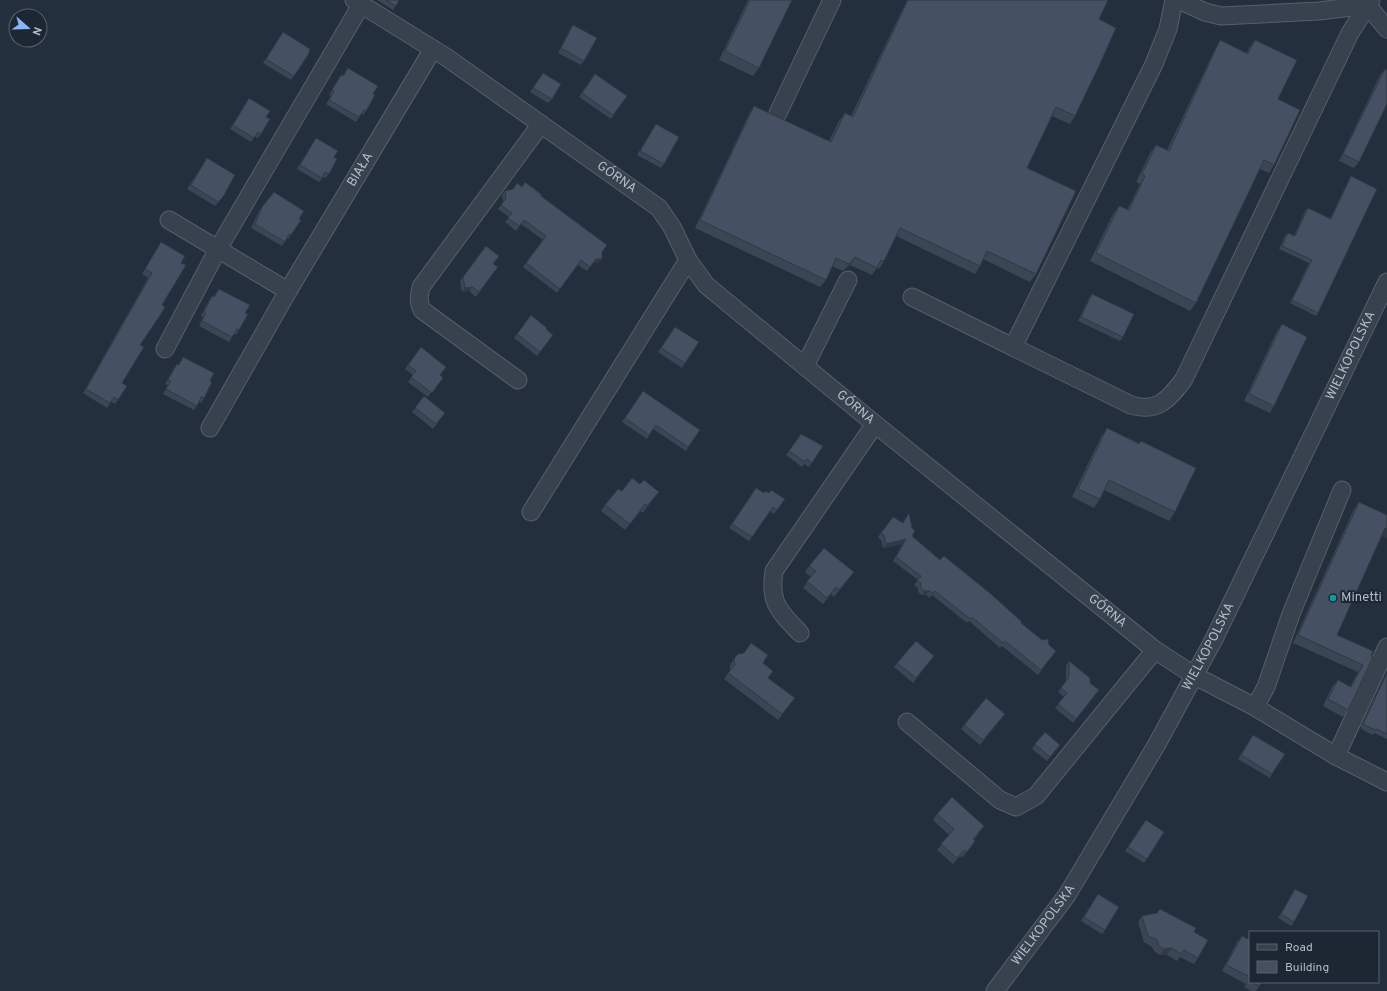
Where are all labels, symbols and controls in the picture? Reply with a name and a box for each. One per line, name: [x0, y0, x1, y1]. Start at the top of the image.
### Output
north arrow: [8, 8, 48, 48]
text: N: [29, 25, 44, 37]
street label: BIAŁA: [344, 150, 377, 190]
street label: GÓRNA: [593, 158, 639, 197]
street label: WIELKOPOLSKA: [1323, 309, 1380, 403]
street label: GÓRNA: [833, 387, 878, 428]
place label: Minetti: [1341, 590, 1382, 606]
street label: GÓRNA: [1085, 591, 1130, 632]
marker: Minetti: [1328, 593, 1338, 603]
street label: WIELKOPOLSKA: [1179, 600, 1238, 694]
street label: WIELKOPOLSKA: [1009, 882, 1079, 969]
legend: [1249, 931, 1379, 983]
text: Road: [1285, 940, 1313, 956]
text: Building: [1285, 960, 1329, 976]

